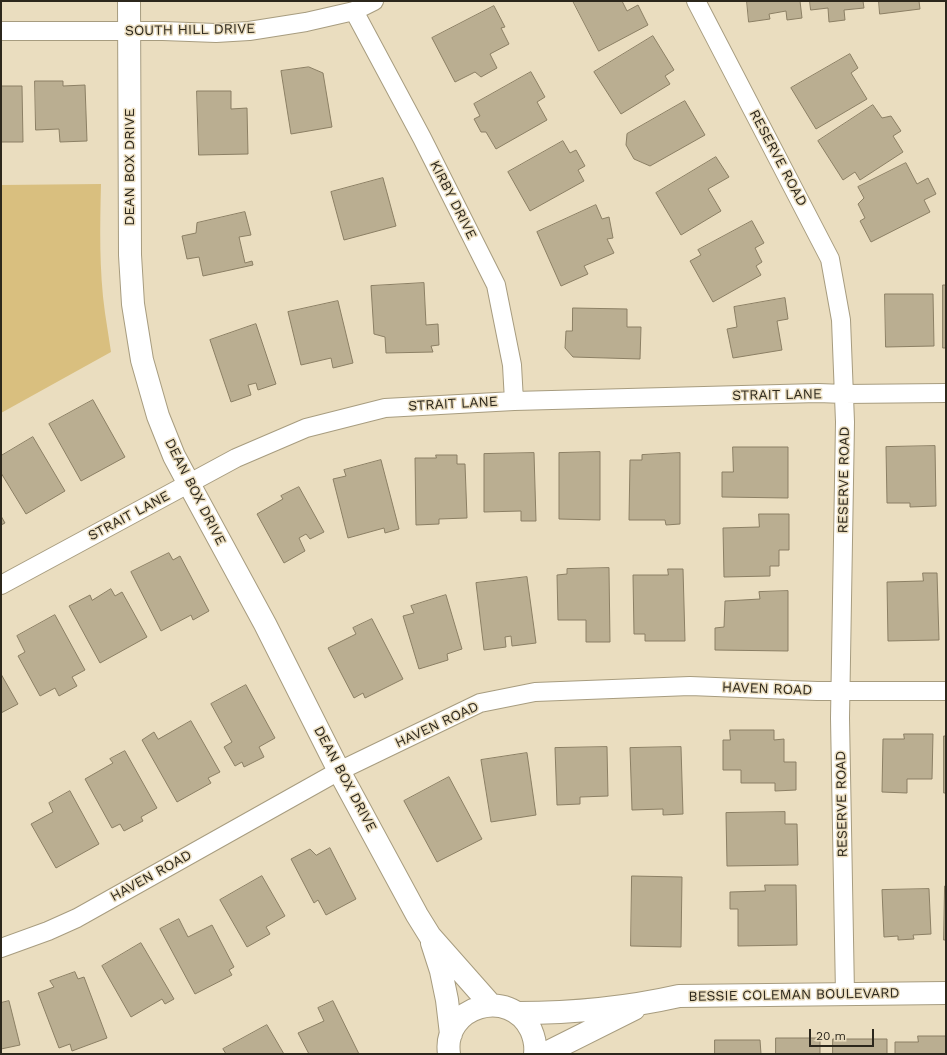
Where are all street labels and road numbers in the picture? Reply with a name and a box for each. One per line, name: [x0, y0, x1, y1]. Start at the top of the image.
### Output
street label: SOUTH HILL DRIVE: [125, 20, 255, 40]
street label: RESERVE ROAD: [746, 107, 810, 209]
street label: DEAN BOX DRIVE: [122, 108, 138, 226]
street label: KIRBY DRIVE: [426, 158, 480, 242]
street label: STRAIT LANE: [732, 386, 822, 404]
street label: STRAIT LANE: [408, 393, 498, 415]
street label: RESERVE ROAD: [835, 426, 853, 534]
street label: DEAN BOX DRIVE: [161, 436, 229, 548]
street label: STRAIT LANE: [85, 488, 173, 544]
street label: HAVEN ROAD: [722, 679, 812, 699]
street label: HAVEN ROAD: [392, 698, 482, 752]
street label: DEAN BOX DRIVE: [310, 723, 380, 835]
street label: RESERVE ROAD: [833, 750, 851, 858]
street label: HAVEN ROAD: [107, 847, 195, 905]
street label: BESSIE COLEMAN BOULEVARD: [688, 985, 900, 1005]

